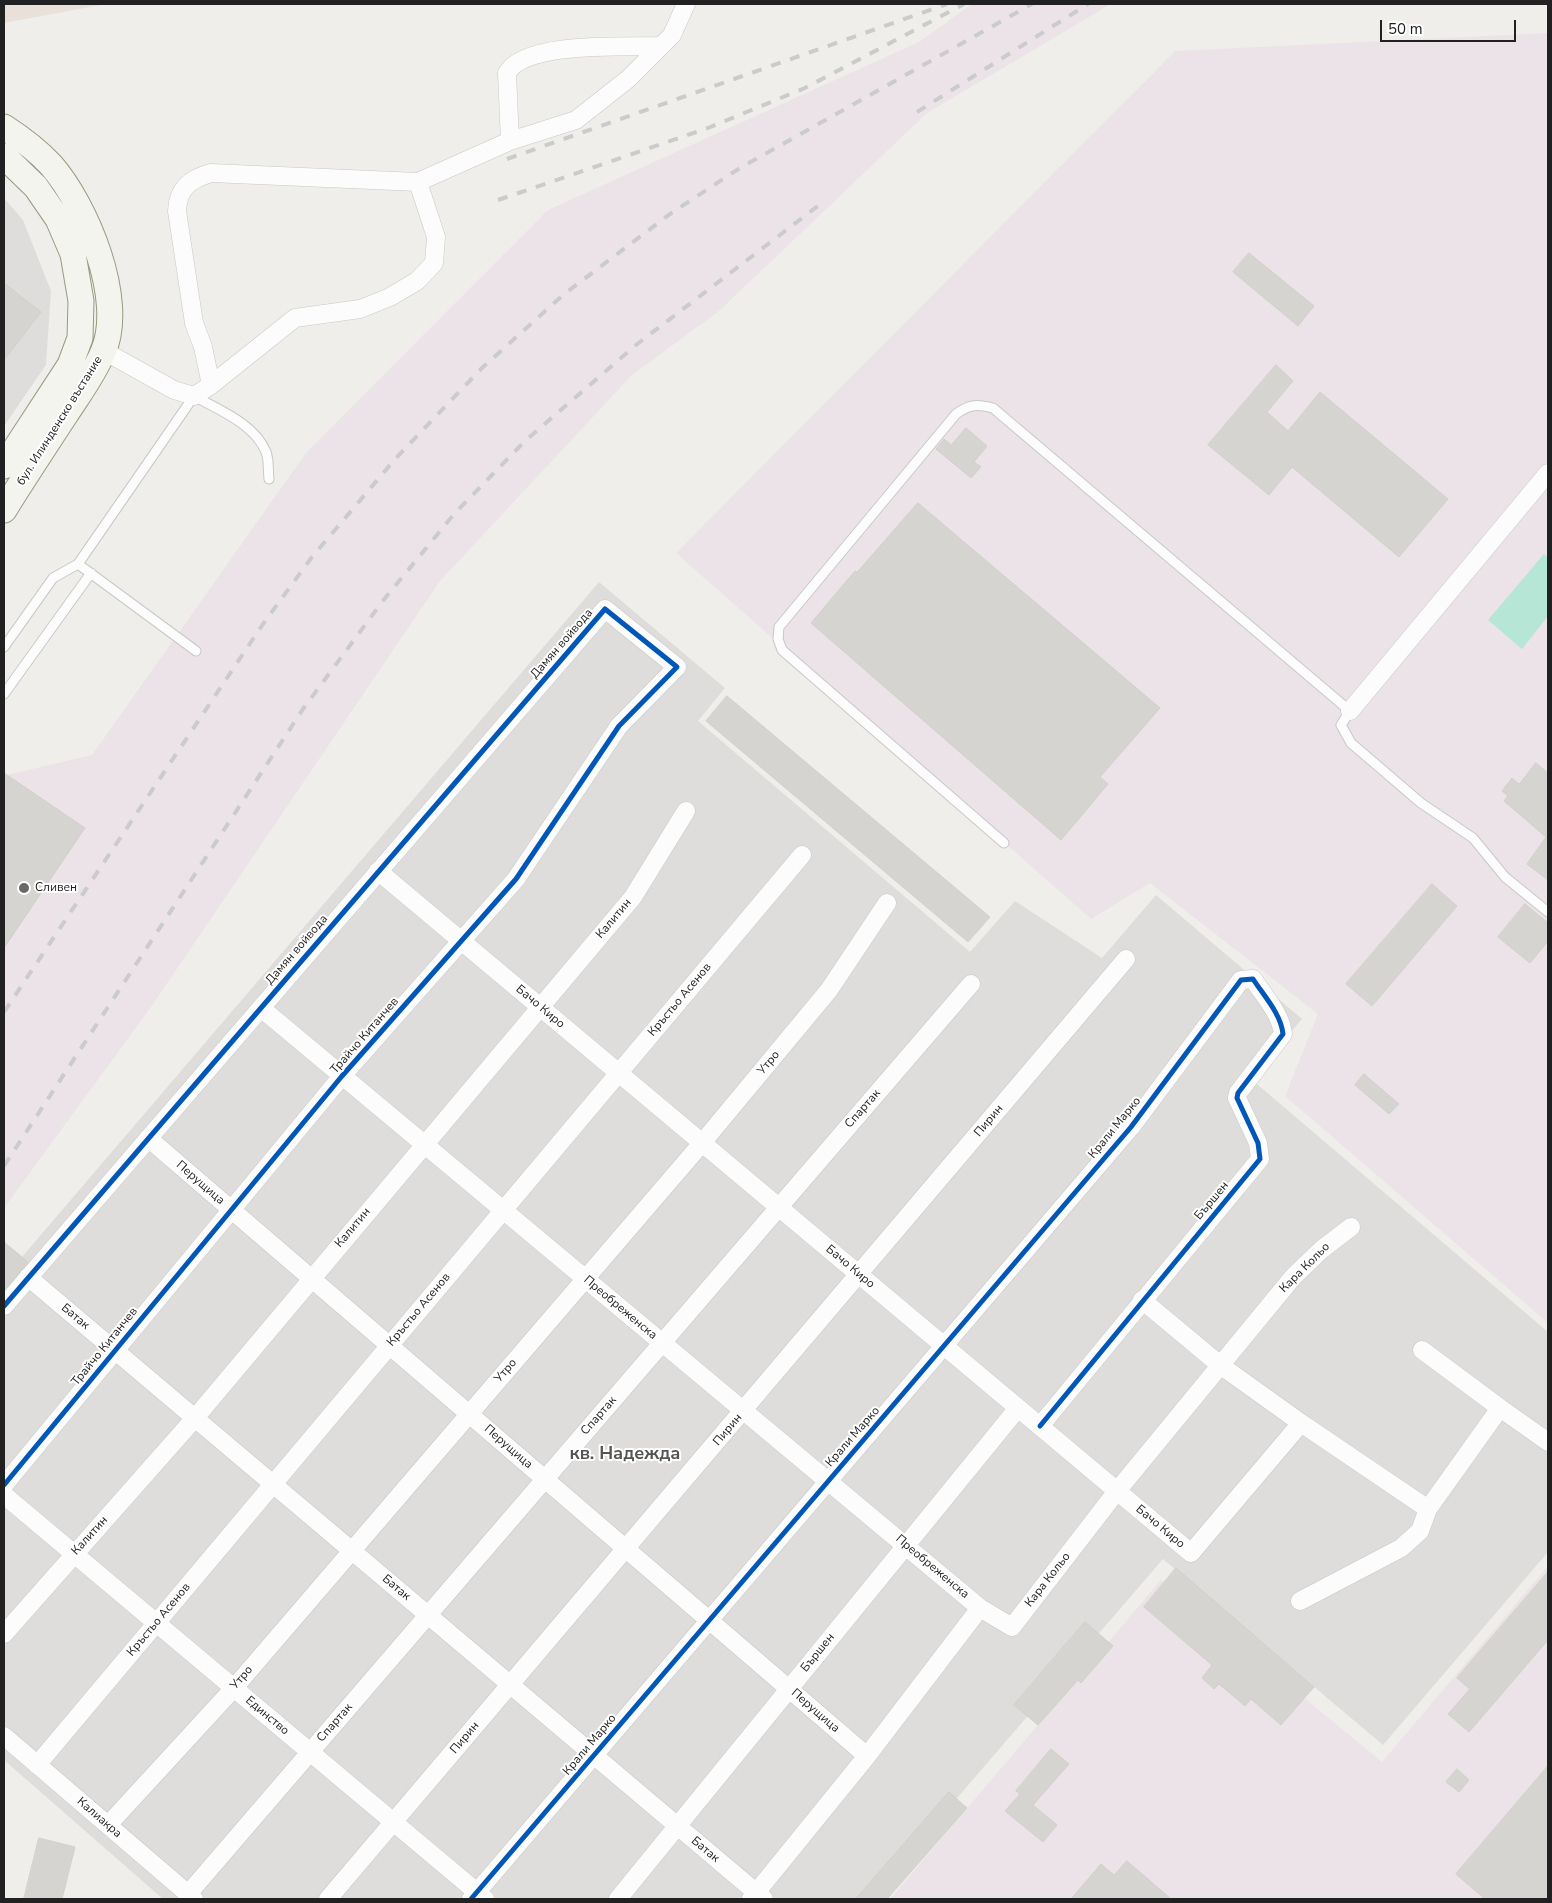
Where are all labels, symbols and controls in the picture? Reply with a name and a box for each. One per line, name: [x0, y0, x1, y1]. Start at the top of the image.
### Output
scale bar: [1382, 10, 1518, 42]
text: 50 m: [1388, 19, 1423, 39]
street label: бул. Илинденско въстание: [14, 354, 106, 488]
street label: Дамян войвода: [528, 606, 596, 682]
marker: Сливен: [17, 881, 31, 895]
place label: Сливен: [35, 881, 77, 895]
street label: Калитин: [593, 896, 635, 942]
street label: Дамян войвода: [263, 912, 331, 988]
street label: Кръстьо Асенов: [645, 961, 715, 1039]
street label: Бачо Киро: [513, 982, 567, 1032]
street label: Трайчо Китанчев: [328, 995, 402, 1077]
street label: Утро: [755, 1048, 783, 1078]
street label: Спартак: [842, 1087, 884, 1131]
street label: Крали Марко: [1086, 1094, 1144, 1162]
street label: Пирин: [972, 1102, 1006, 1140]
street label: Перущица: [173, 1158, 227, 1208]
street label: Бършен: [1192, 1179, 1232, 1223]
street label: Калитин: [332, 1205, 374, 1251]
street label: Кара Кольо: [1277, 1240, 1333, 1296]
street label: Бачо Киро: [823, 1242, 877, 1292]
street label: Кръстьо Асенов: [384, 1271, 454, 1349]
street label: Преобреженска: [580, 1273, 660, 1343]
street label: Батак: [58, 1301, 92, 1333]
street label: Трайчо Китанчев: [69, 1305, 141, 1389]
street label: Утро: [492, 1356, 520, 1386]
street label: Спартак: [578, 1394, 620, 1438]
street label: Крали Марко: [823, 1404, 883, 1470]
street label: Пирин: [711, 1411, 745, 1449]
street label: Перущица: [481, 1422, 535, 1472]
district label: кв. Надежда: [570, 1444, 680, 1466]
street label: Бачо Киро: [1133, 1502, 1187, 1552]
street label: Калитин: [69, 1514, 111, 1558]
street label: Преобреженска: [892, 1532, 972, 1602]
street label: Кара Кольо: [1022, 1550, 1074, 1610]
street label: Батак: [379, 1572, 413, 1604]
street label: Кръстьо Асенов: [124, 1581, 194, 1659]
street label: Бършен: [798, 1631, 838, 1675]
street label: Утро: [228, 1663, 256, 1693]
street label: Перущица: [788, 1686, 842, 1736]
street label: Единство: [242, 1694, 292, 1738]
street label: Спартак: [314, 1701, 356, 1745]
street label: Крали Марко: [560, 1712, 620, 1778]
street label: Пирин: [448, 1719, 482, 1757]
street label: Калиакра: [74, 1795, 124, 1841]
street label: Батак: [688, 1834, 722, 1866]

